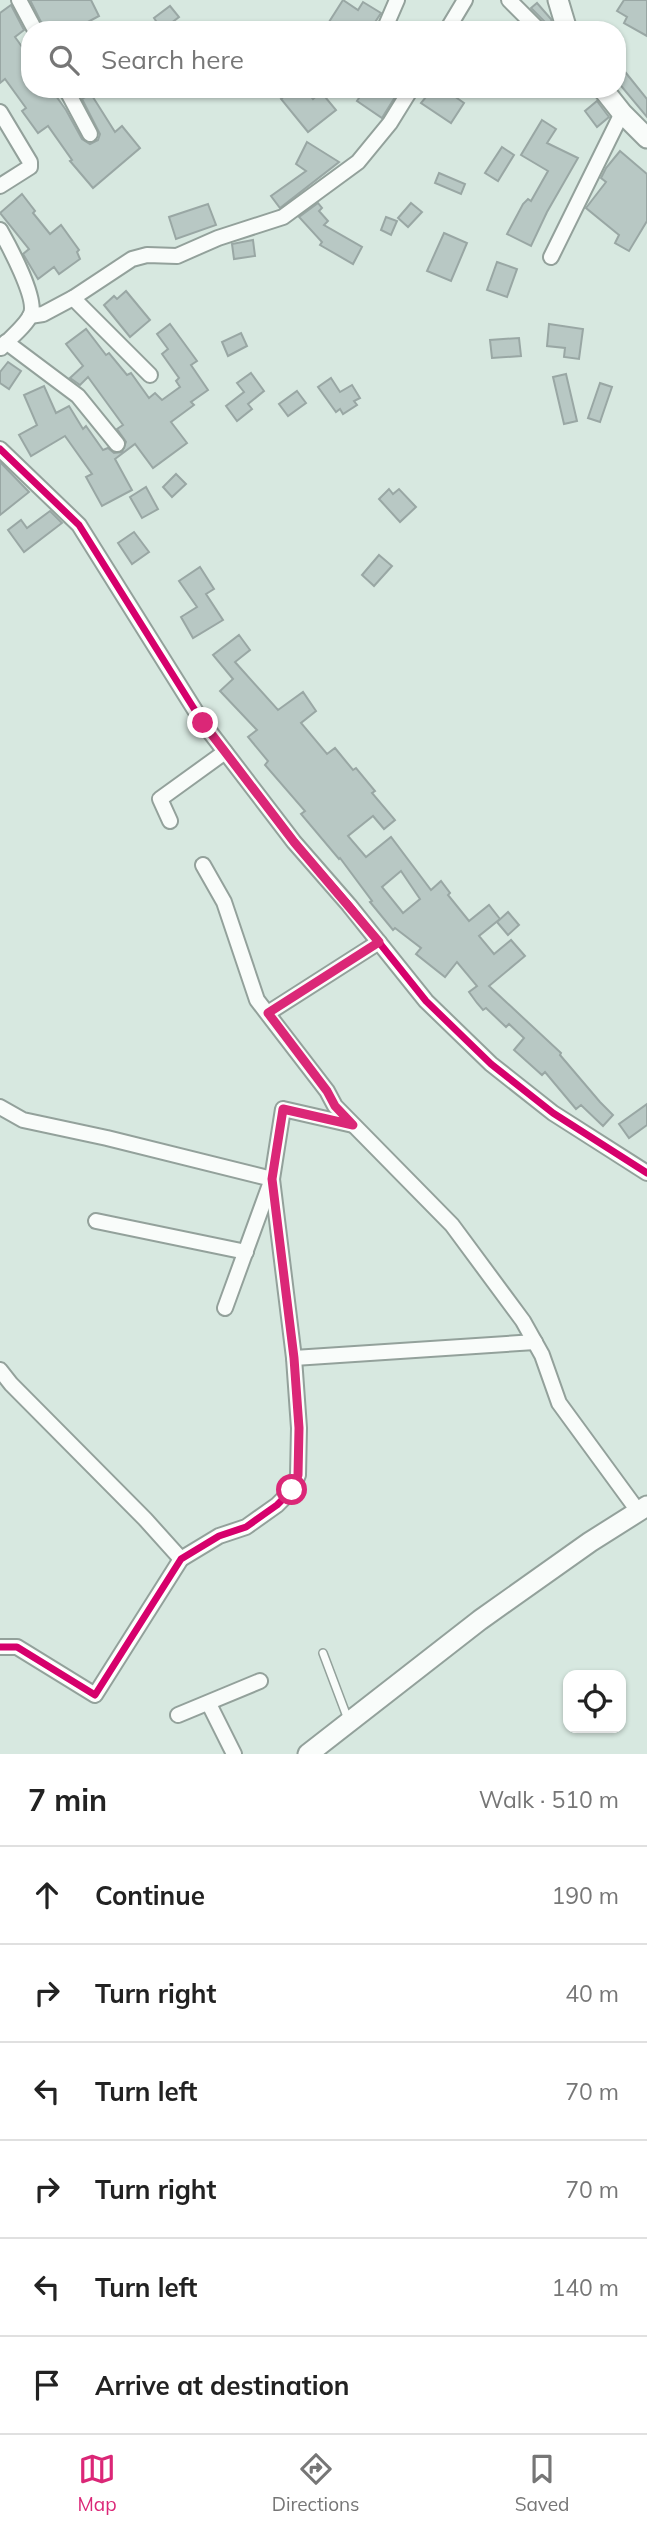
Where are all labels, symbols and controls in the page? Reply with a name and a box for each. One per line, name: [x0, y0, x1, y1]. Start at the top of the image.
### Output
search box: [21, 21, 626, 98]
icon: search: [45, 41, 83, 79]
text: Search here: [101, 43, 244, 76]
route end: [187, 707, 218, 738]
route start: [276, 1474, 307, 1505]
map controls: [563, 1670, 626, 1733]
button: locate: [563, 1670, 626, 1733]
text: 7 min: [28, 1781, 107, 1819]
text: Walk · 510 m: [479, 1785, 619, 1814]
icon: ahead: [28, 1876, 66, 1914]
text: Continue: [95, 1879, 205, 1912]
text: 190 m: [551, 1881, 619, 1910]
icon: right: [28, 1974, 66, 2012]
text: Turn right: [95, 1977, 216, 2010]
text: 40 m: [565, 1979, 619, 2008]
icon: left: [28, 2072, 66, 2110]
text: Turn left: [95, 2075, 197, 2108]
text: 70 m: [565, 2077, 619, 2106]
icon: right: [28, 2170, 66, 2208]
text: Turn right: [95, 2173, 216, 2206]
text: 70 m: [565, 2175, 619, 2204]
icon: left: [28, 2268, 66, 2306]
text: Turn left: [95, 2271, 197, 2304]
text: 140 m: [551, 2273, 619, 2302]
icon: arrive: [28, 2366, 66, 2404]
text: Arrive at destination: [95, 2369, 350, 2402]
tab: Map: [78, 2450, 117, 2516]
tab: Directions: [272, 2450, 360, 2516]
tab: Saved: [515, 2450, 569, 2516]

